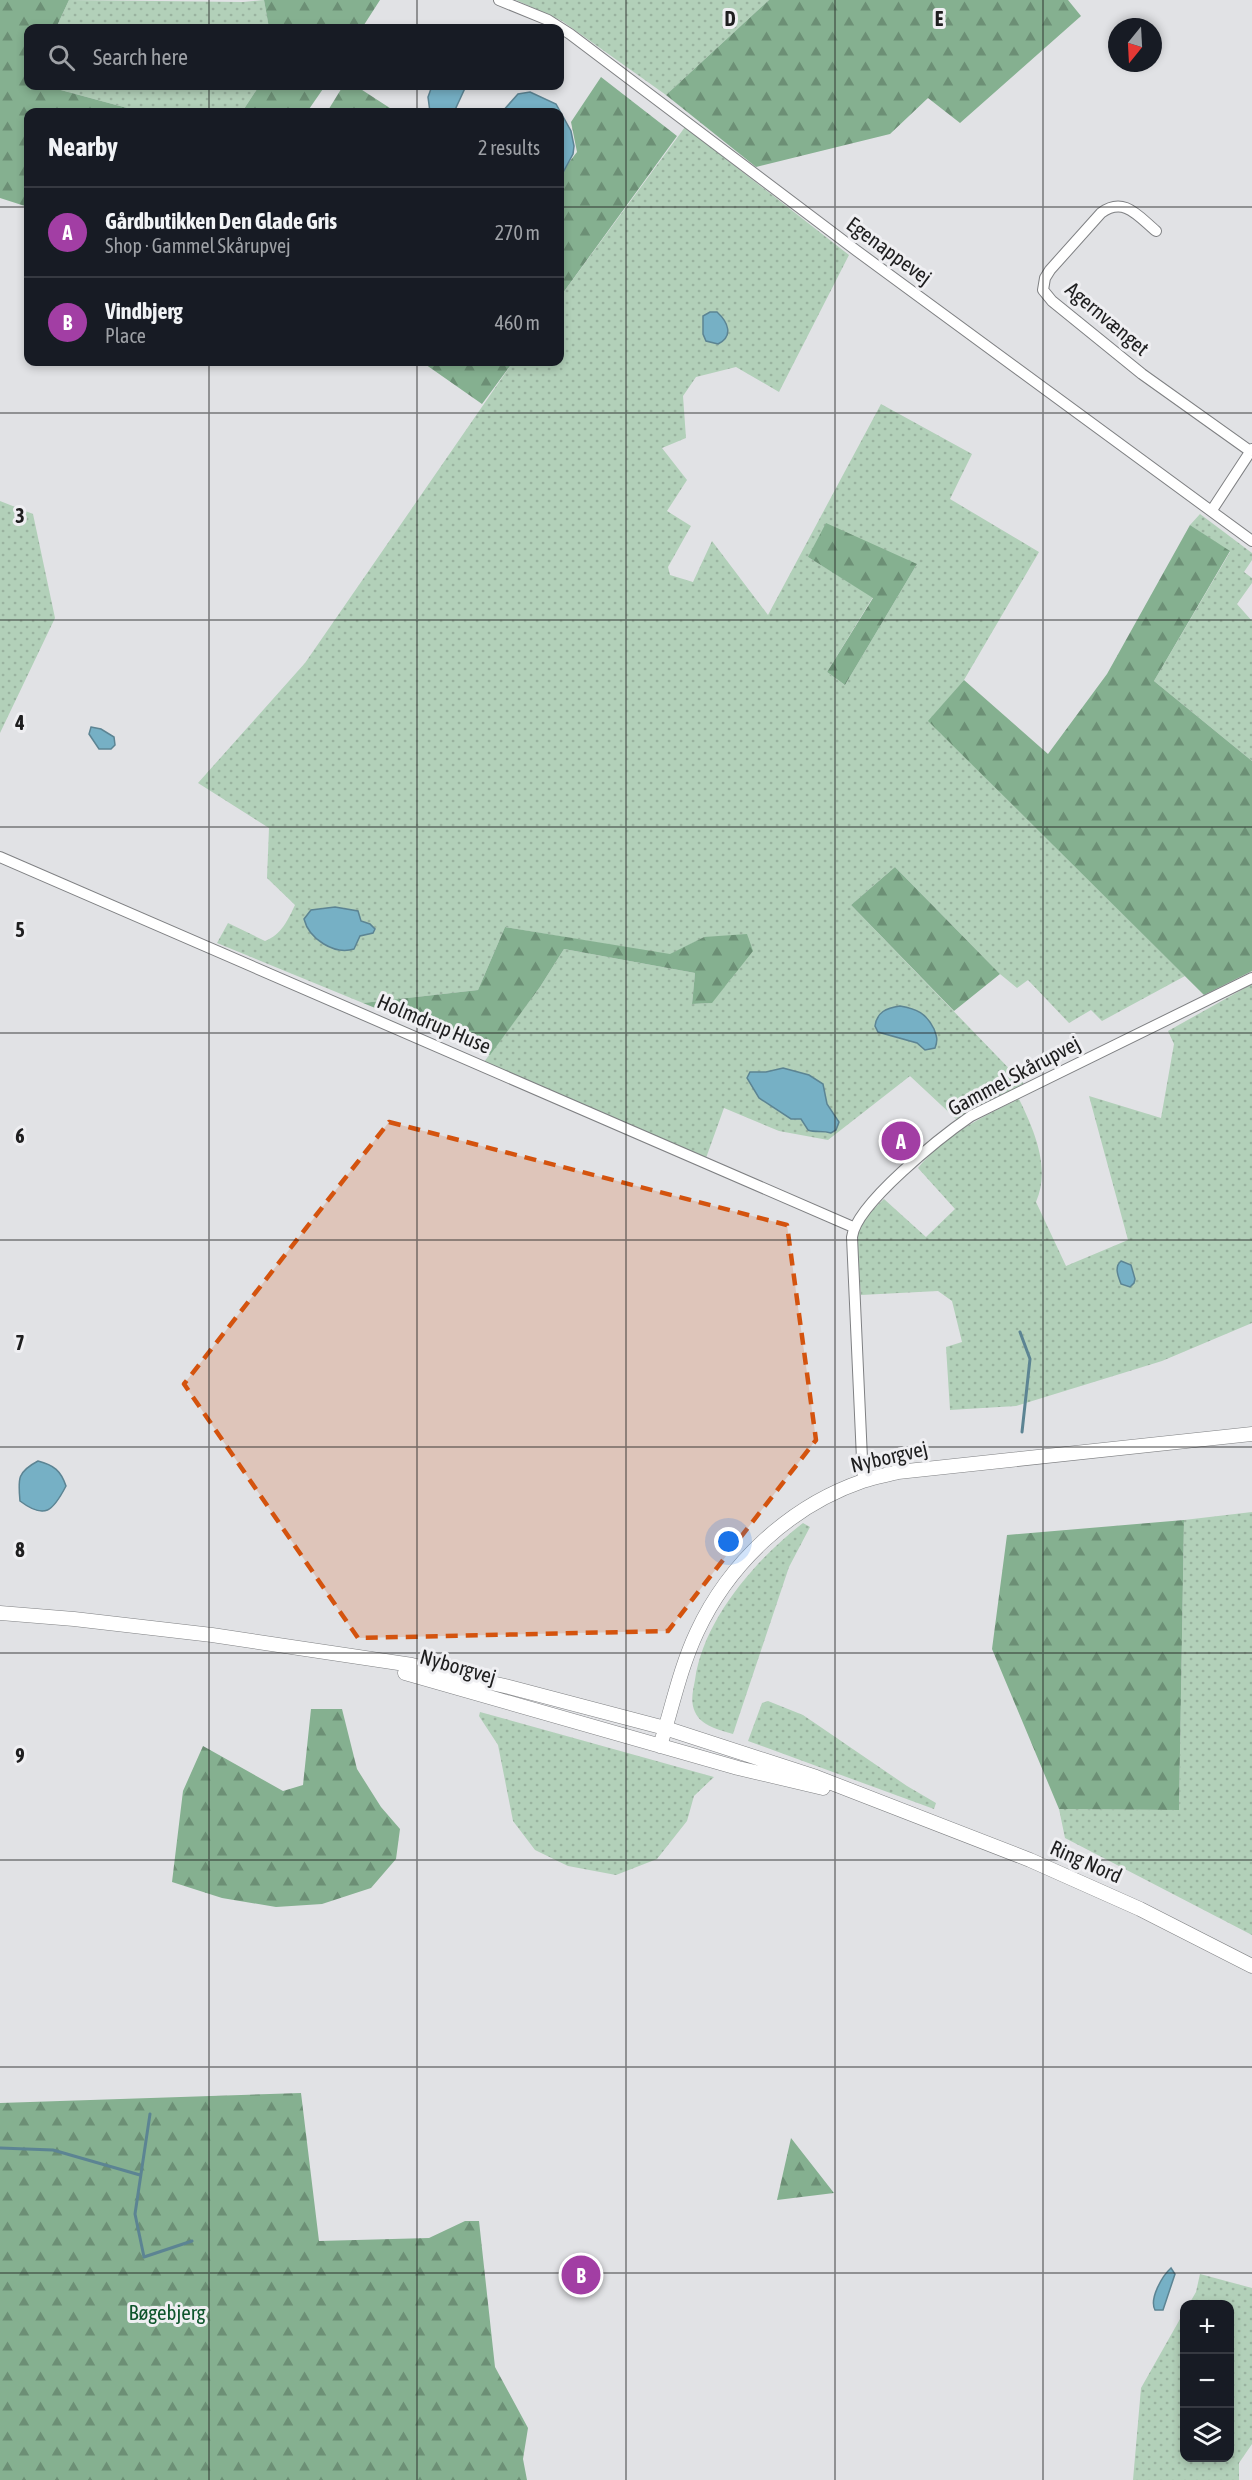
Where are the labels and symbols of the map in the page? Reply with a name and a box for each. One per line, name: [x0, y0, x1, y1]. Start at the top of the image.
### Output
text: D: [724, 7, 736, 30]
text: E: [935, 7, 944, 30]
north arrow: [1108, 18, 1162, 72]
street label: Egenappevej: [842, 211, 937, 289]
street label: Agernvænget: [1061, 276, 1154, 360]
text: 3: [15, 504, 25, 527]
text: 4: [14, 711, 25, 734]
text: 5: [15, 918, 25, 941]
street label: Holmdrup Huse: [374, 988, 495, 1058]
street label: Gammel Skårupvej: [944, 1030, 1084, 1120]
pin: A: [882, 1118, 920, 1164]
text: 6: [15, 1124, 25, 1147]
text: 7: [15, 1331, 25, 1354]
street label: Nyborgvej: [848, 1436, 930, 1477]
your location: [714, 1527, 743, 1556]
text: 8: [15, 1538, 25, 1561]
street label: Nyborgvej: [417, 1644, 499, 1688]
text: 9: [15, 1744, 25, 1767]
street label: Ring Nord: [1047, 1835, 1126, 1887]
pin: B: [562, 2252, 600, 2298]
park label: Bøgebjerg: [129, 2300, 205, 2324]

